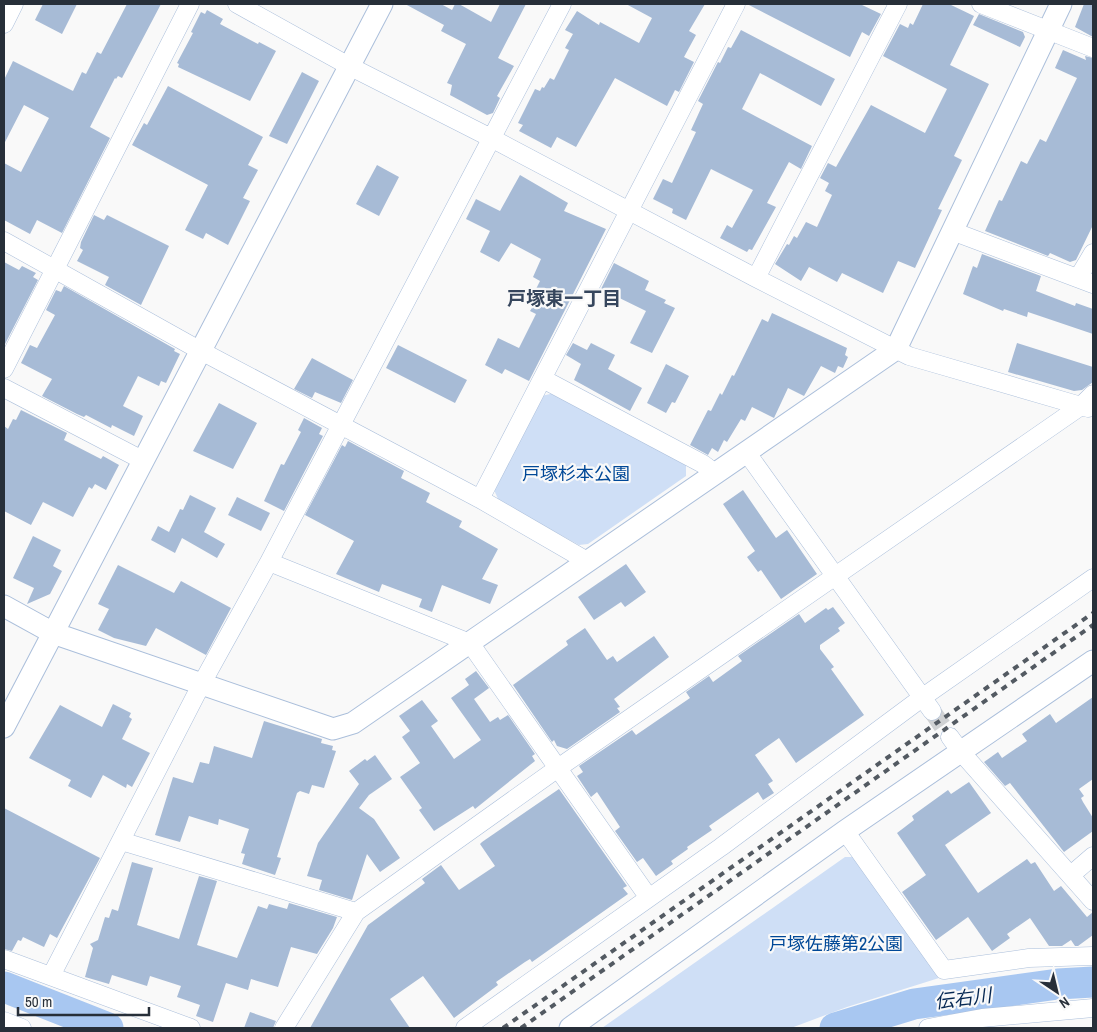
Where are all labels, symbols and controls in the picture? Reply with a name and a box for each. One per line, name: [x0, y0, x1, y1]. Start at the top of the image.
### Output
district label: 戸塚東一丁目: [507, 285, 621, 311]
park label: 戸塚杉本公園: [522, 461, 630, 486]
park label: 戸塚佐藤第2公園: [769, 931, 903, 956]
north arrow: [1032, 967, 1082, 1017]
water label: 伝右川: [933, 981, 995, 1014]
scale bar: [18, 984, 149, 1016]
text: 50 m: [25, 991, 52, 1012]
text: N: [1056, 993, 1073, 1012]

